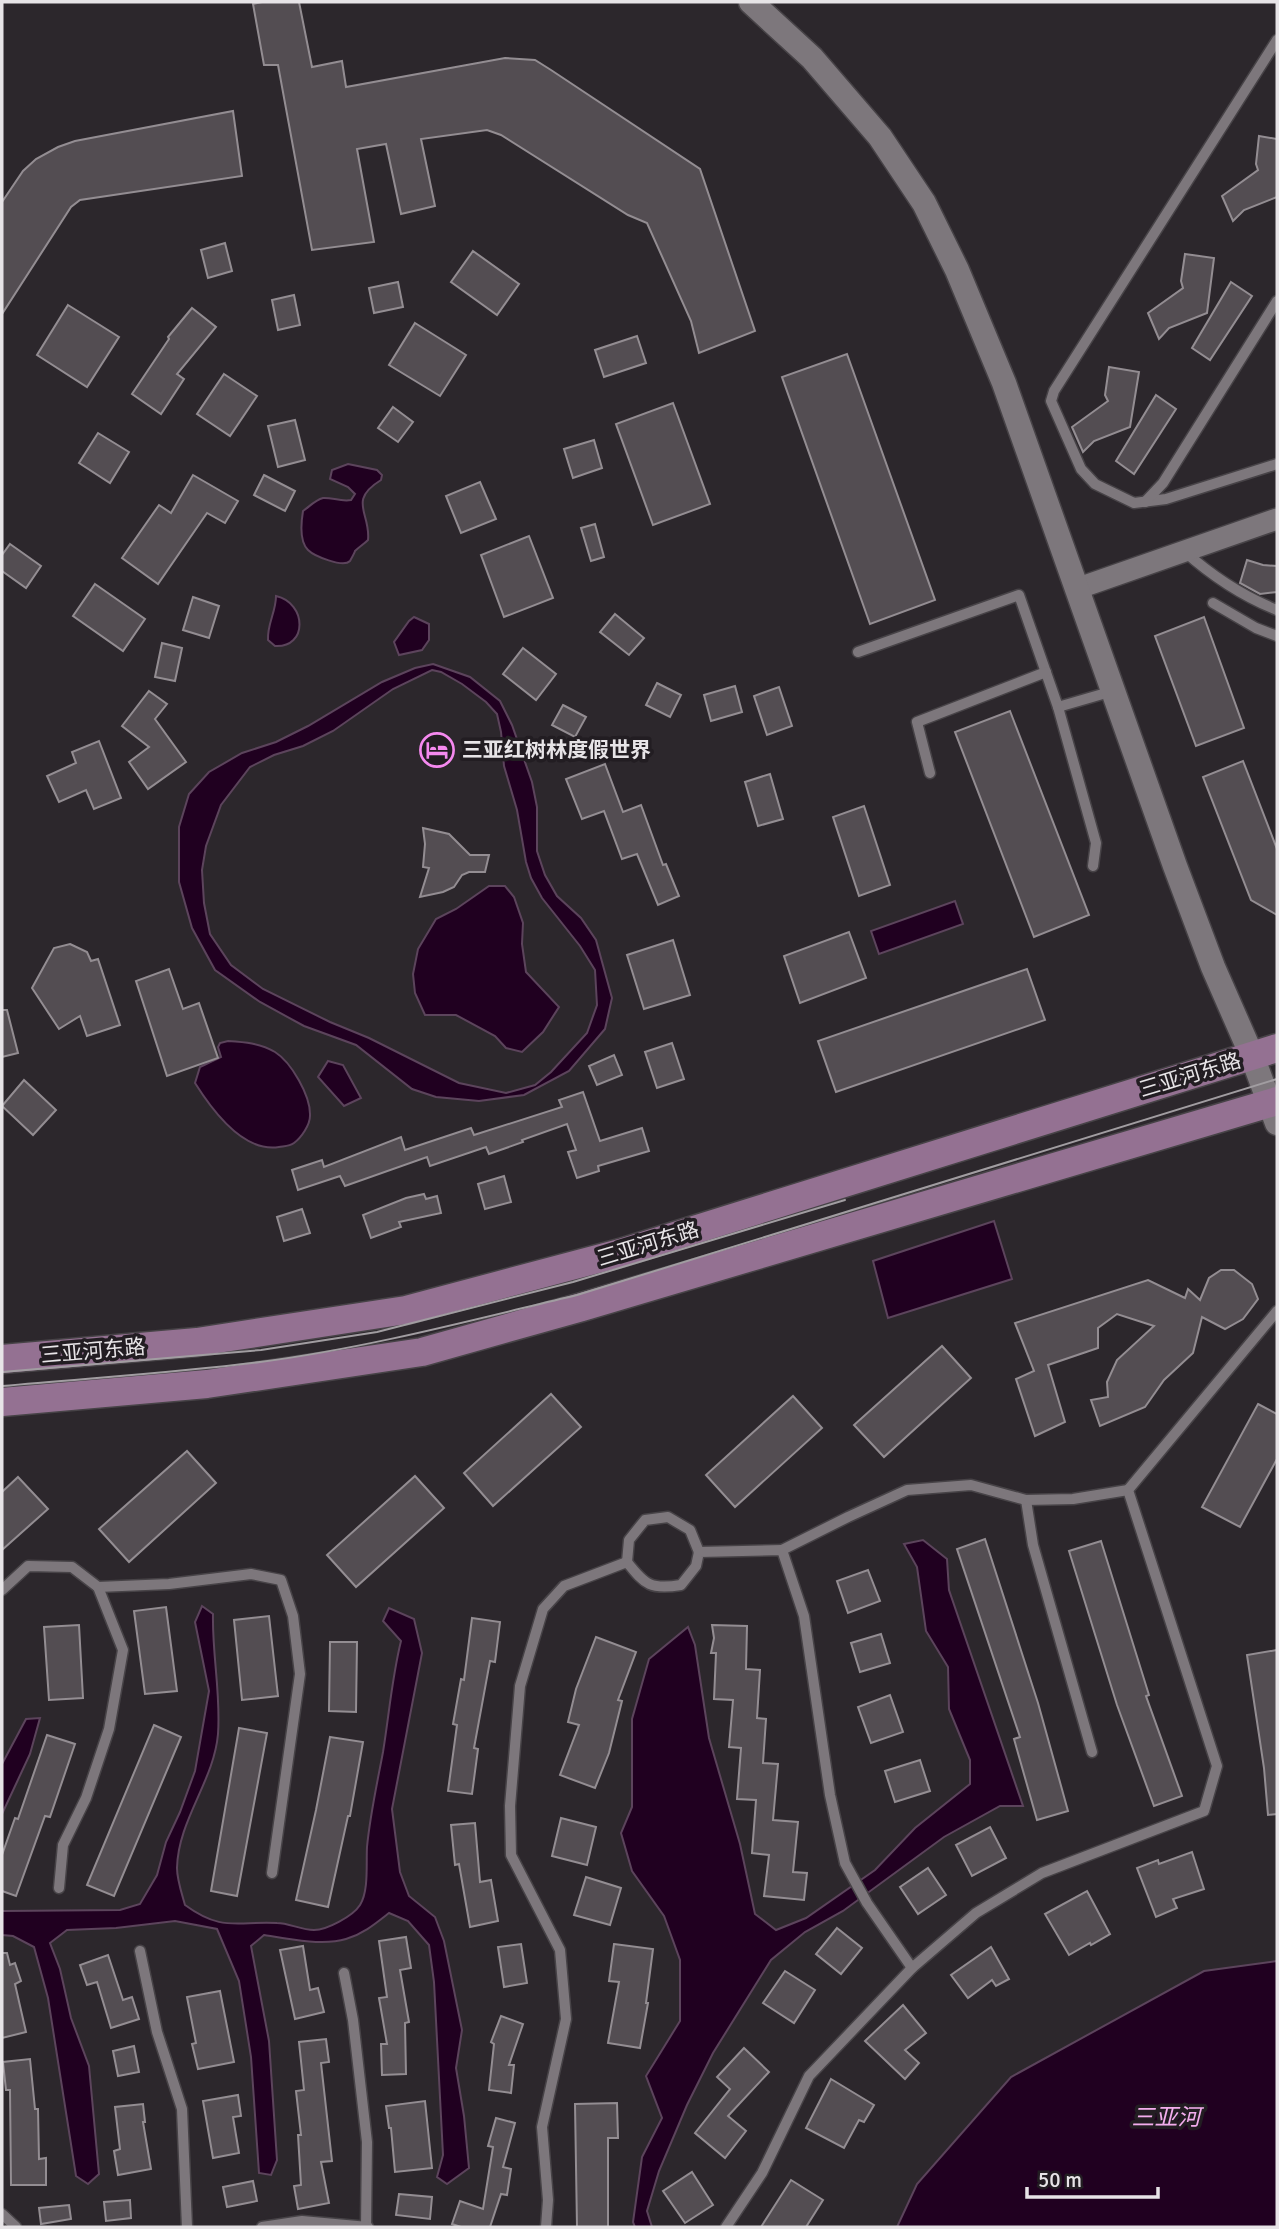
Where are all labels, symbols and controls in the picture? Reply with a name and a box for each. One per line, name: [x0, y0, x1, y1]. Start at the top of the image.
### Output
hotel icon: 三亚红树林度假世界: [418, 731, 456, 769]
place label: 三亚红树林度假世界: [462, 737, 651, 763]
street label: 三亚河东路: [1136, 1047, 1244, 1103]
street label: 三亚河东路: [594, 1216, 702, 1272]
street label: 三亚河东路: [40, 1333, 146, 1369]
water label: 三亚河: [1132, 2103, 1205, 2132]
scale bar: [1027, 2156, 1158, 2200]
text: 50 m: [1038, 2167, 1082, 2193]

